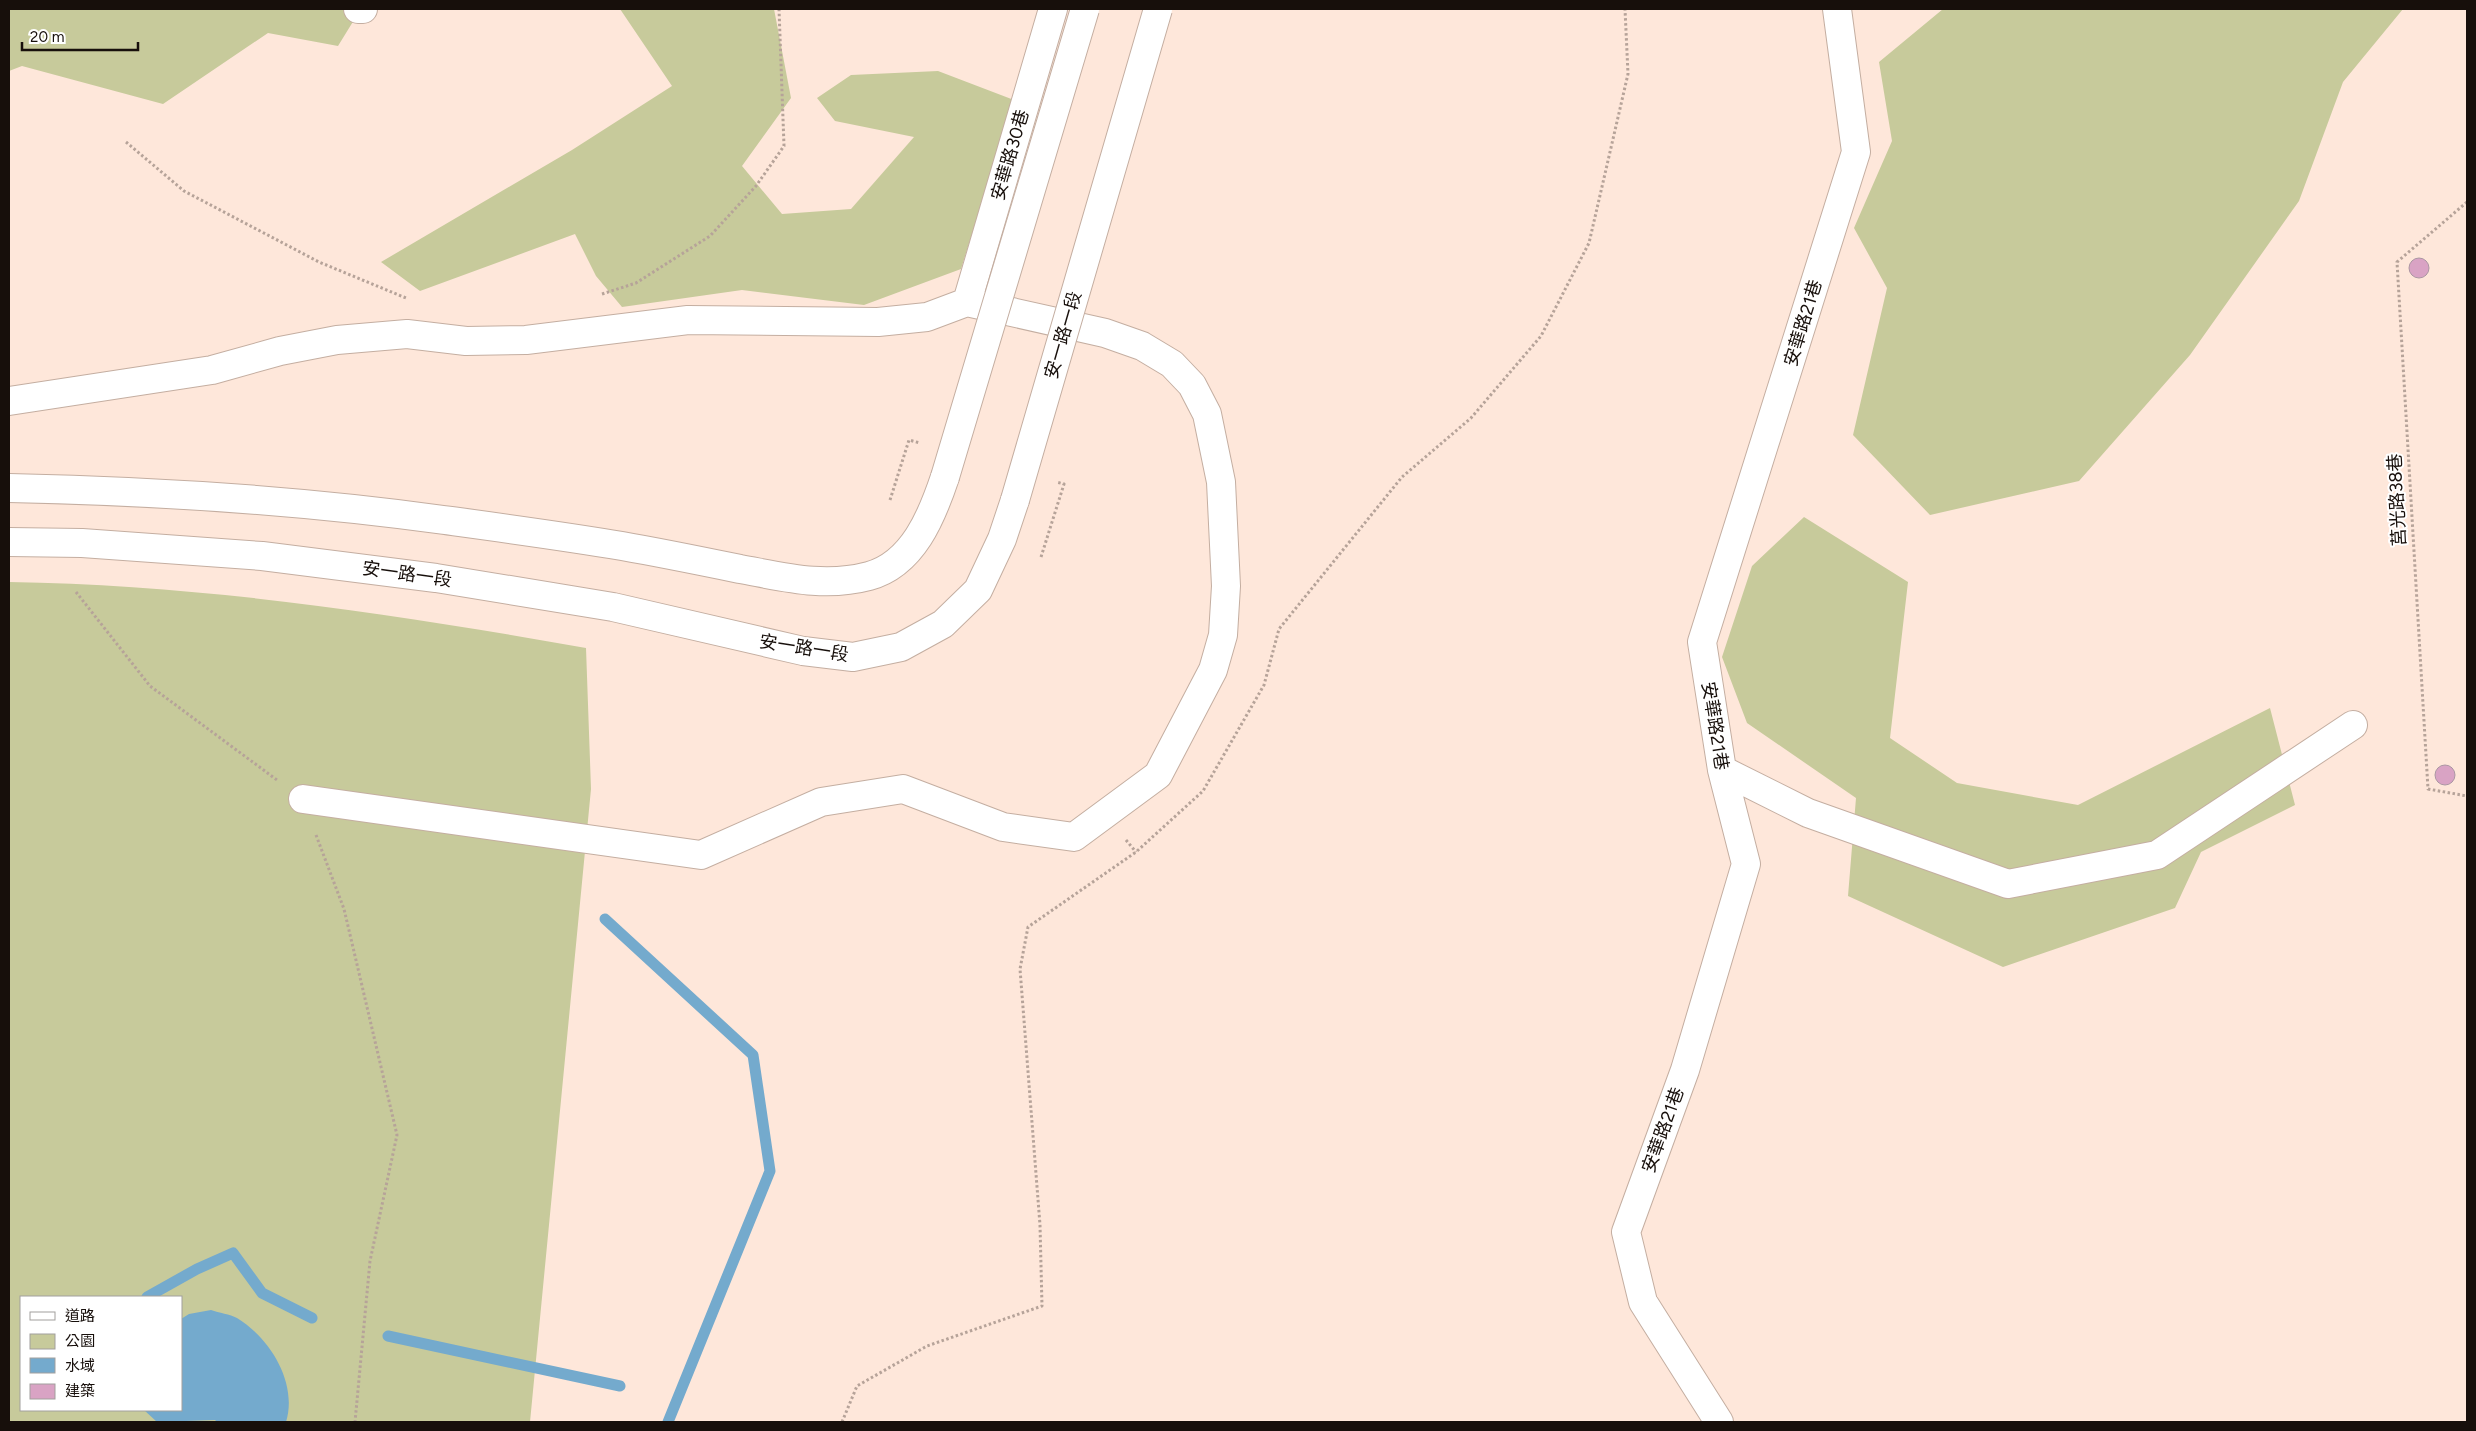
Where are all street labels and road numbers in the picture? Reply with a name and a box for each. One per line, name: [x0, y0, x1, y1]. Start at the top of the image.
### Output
street label: 安華路30巷: [987, 107, 1033, 203]
street label: 安華路21巷: [1779, 277, 1827, 369]
street label: 安一路一段: [1040, 289, 1086, 381]
street label: 莒光路38巷: [2384, 453, 2410, 547]
street label: 安一路一段: [361, 557, 453, 591]
street label: 安一路一段: [758, 630, 850, 666]
street label: 安華路21巷: [1697, 680, 1733, 772]
street label: 安華路21巷: [1637, 1084, 1689, 1176]

